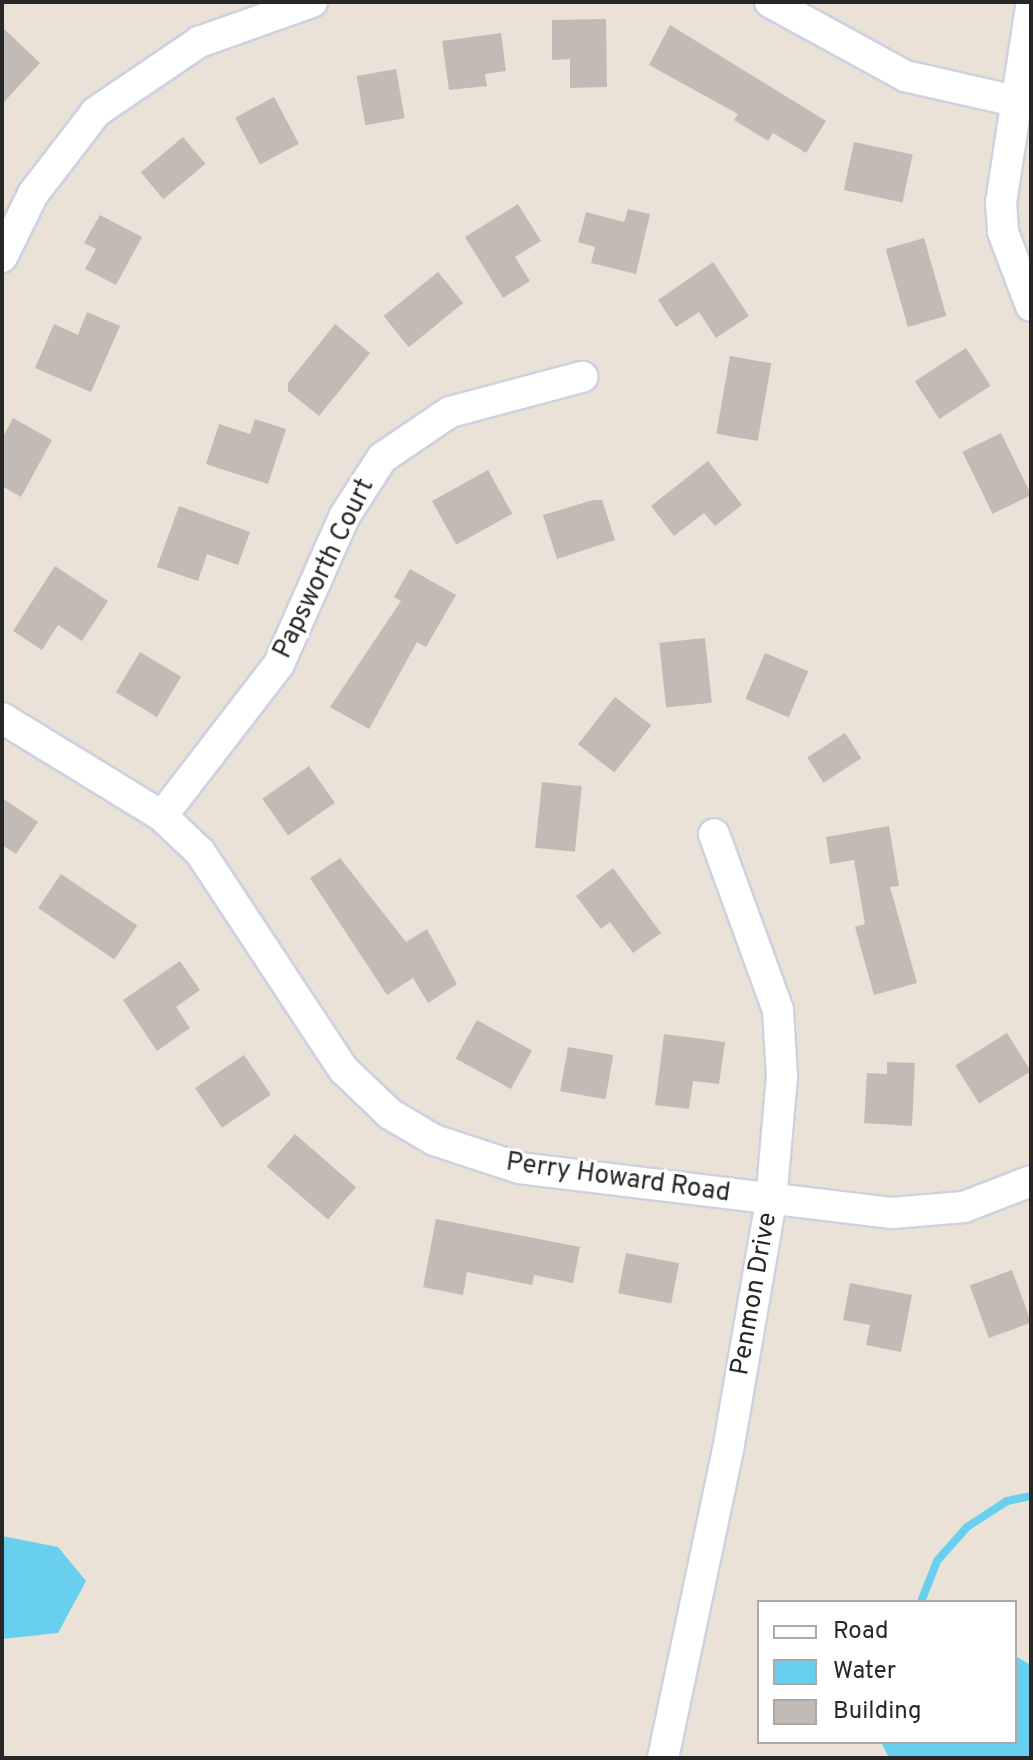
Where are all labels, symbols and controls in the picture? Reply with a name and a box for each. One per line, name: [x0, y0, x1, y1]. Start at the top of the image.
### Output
street label: Papsworth Court: [268, 474, 382, 664]
street label: Perry Howard Road: [504, 1148, 732, 1210]
street label: Penmon Drive: [725, 1210, 785, 1378]
legend: [757, 1600, 1017, 1744]
text: Road: [833, 1617, 889, 1647]
text: Water: [833, 1657, 896, 1687]
text: Building: [833, 1697, 922, 1727]

